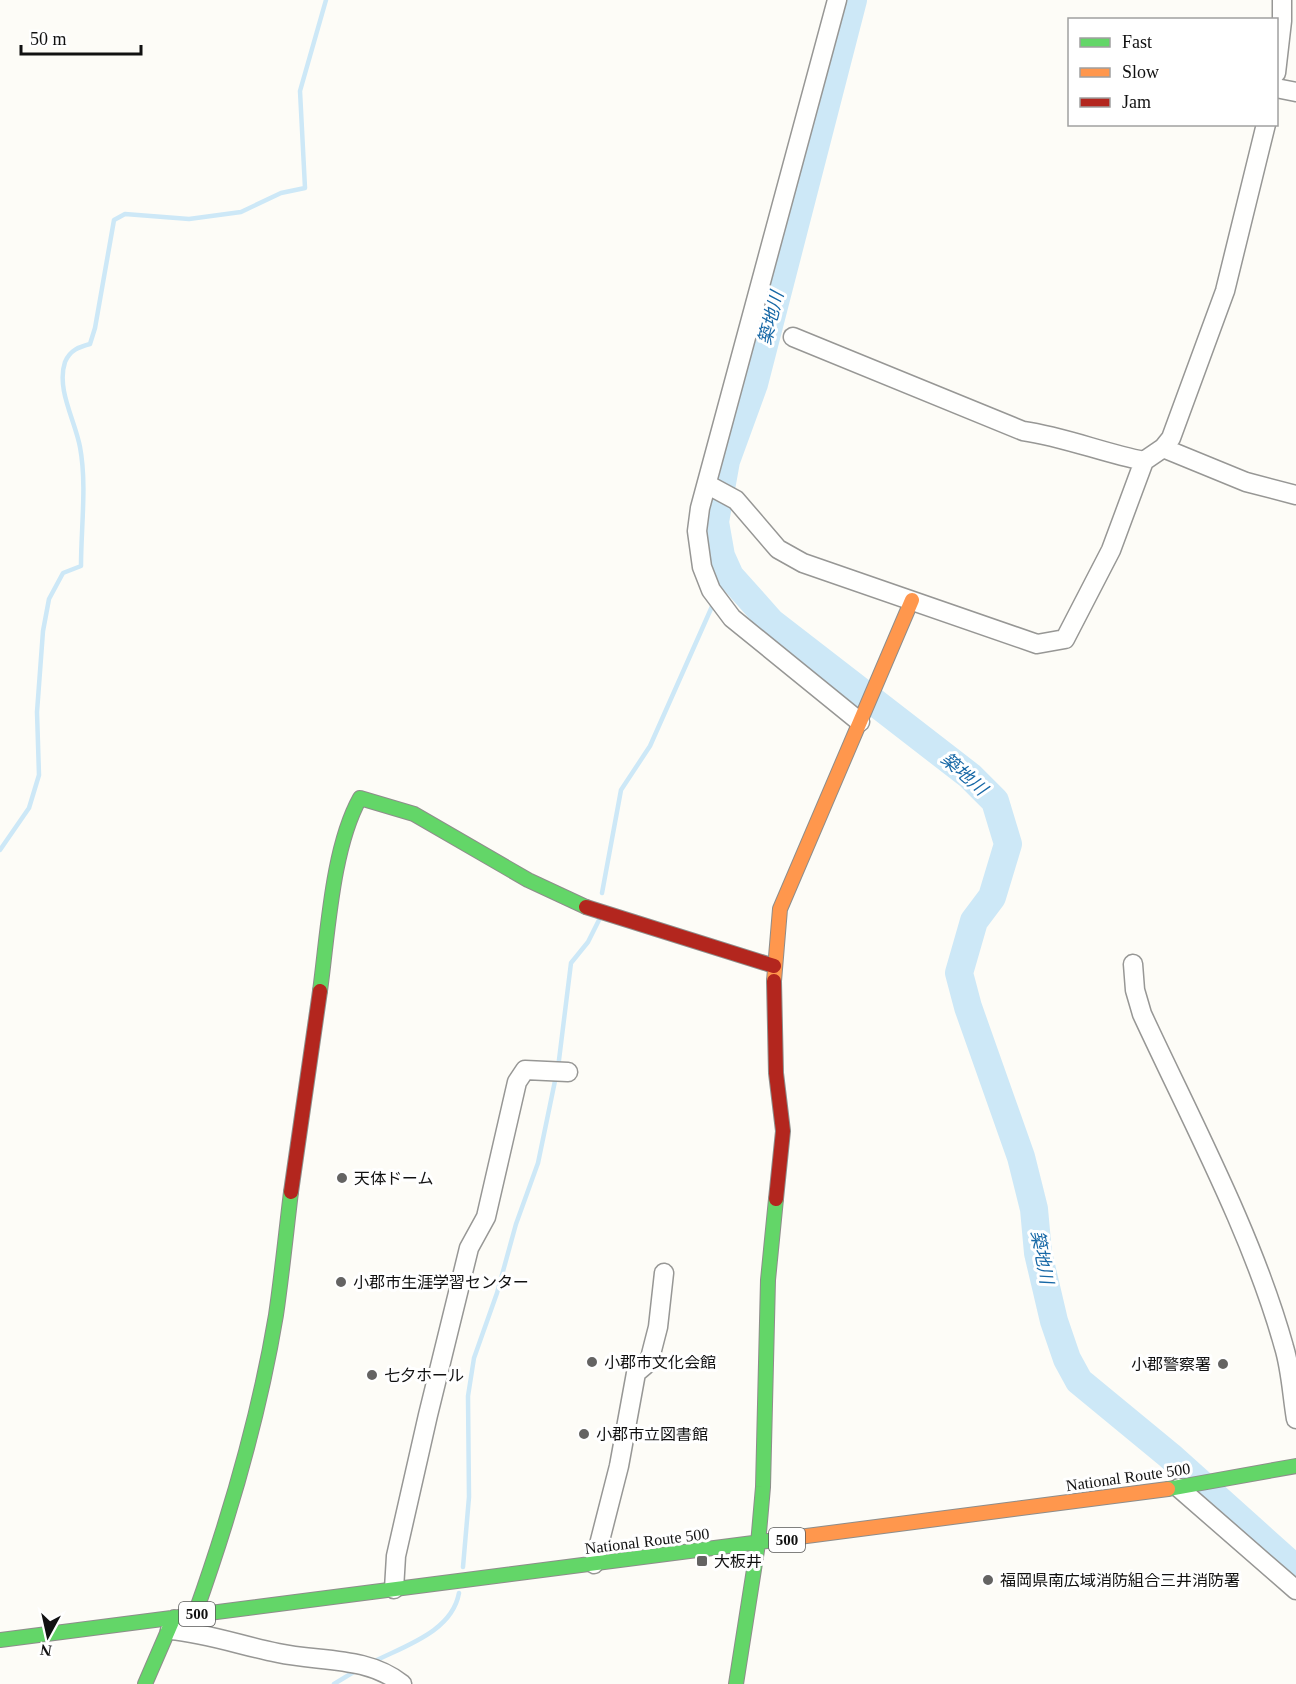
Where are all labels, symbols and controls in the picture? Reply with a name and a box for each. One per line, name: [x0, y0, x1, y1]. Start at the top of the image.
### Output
scale bar: [21, 18, 141, 56]
legend: [1068, 18, 1278, 126]
text: 50 m: [30, 29, 67, 49]
text: Fast: [1122, 32, 1152, 52]
text: Slow: [1122, 62, 1159, 82]
text: Jam: [1122, 92, 1151, 112]
water label: 築地川: [755, 287, 788, 347]
water label: 築地川: [937, 749, 992, 801]
place label: 天体ドーム: [354, 1170, 434, 1187]
marker: 天体ドーム: [335, 1171, 349, 1185]
water label: 築地川: [1027, 1229, 1057, 1287]
place label: 小郡市生涯学習センター: [353, 1274, 529, 1291]
marker: 小郡市生涯学習センター: [334, 1275, 348, 1289]
place label: 小郡市文化会館: [604, 1354, 716, 1371]
marker: 小郡市文化会館: [585, 1355, 599, 1369]
place label: 小郡警察署: [1131, 1356, 1211, 1373]
marker: 小郡警察署: [1216, 1357, 1230, 1371]
place label: 七夕ホール: [384, 1367, 464, 1384]
marker: 七夕ホール: [365, 1368, 379, 1382]
place label: 小郡市立図書館: [596, 1426, 708, 1443]
marker: 小郡市立図書館: [577, 1427, 591, 1441]
street label: National Route 500: [1065, 1460, 1191, 1494]
street label: National Route 500: [584, 1525, 710, 1557]
road number: 500: [769, 1528, 805, 1552]
place label: 大板井: [714, 1553, 762, 1570]
marker: 大板井: [695, 1554, 709, 1568]
place label: 福岡県南広域消防組合三井消防署: [1000, 1572, 1240, 1589]
marker: 福岡県南広域消防組合三井消防署: [981, 1573, 995, 1587]
road number: 500: [179, 1602, 215, 1626]
north arrow: [18, 1606, 78, 1666]
text: N: [39, 1641, 53, 1660]

